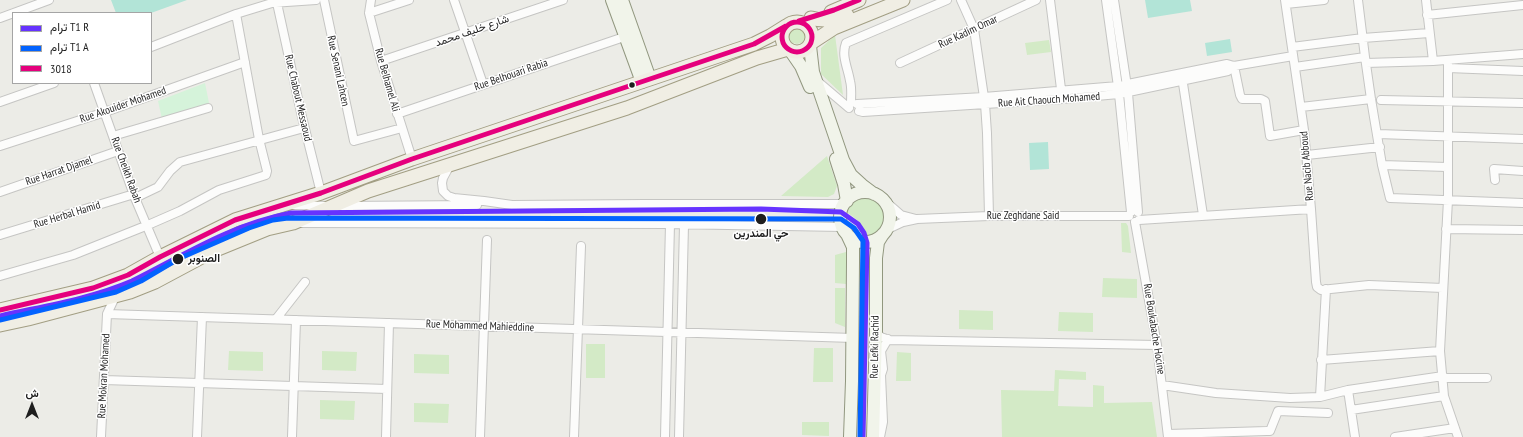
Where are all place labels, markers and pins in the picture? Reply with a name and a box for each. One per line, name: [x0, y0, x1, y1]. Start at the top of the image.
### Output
unlabelled marker: [627, 80, 637, 90]
marker: حي المندرين: [754, 212, 768, 226]
place label: حي المندرين: [733, 227, 789, 241]
marker: الصنوبر: [171, 252, 185, 266]
place label: الصنوبر: [188, 252, 220, 266]

